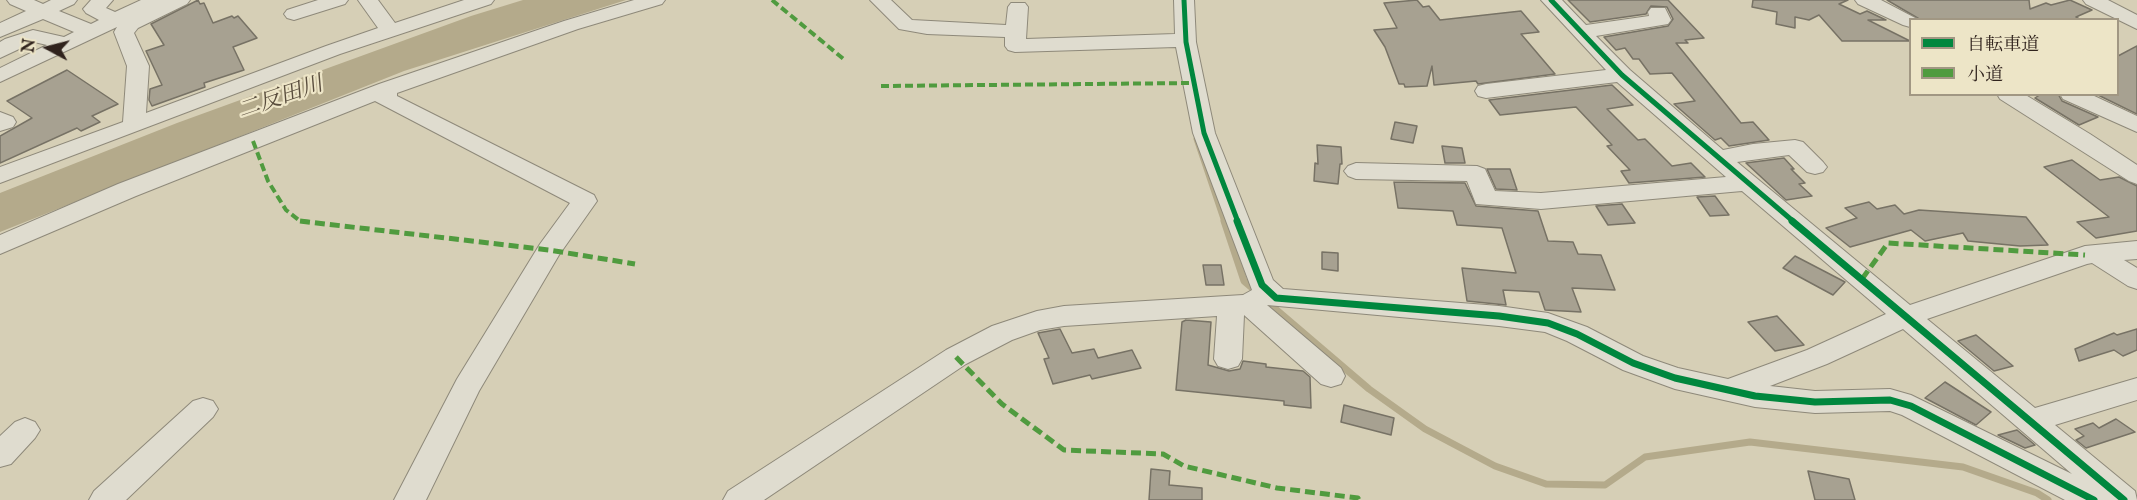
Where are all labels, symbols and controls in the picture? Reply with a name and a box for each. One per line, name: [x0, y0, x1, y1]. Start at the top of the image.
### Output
north arrow: [18, 18, 78, 78]
legend: [1909, 18, 2119, 96]
text: 自転車道: [1967, 34, 2039, 57]
text: N: [19, 38, 41, 54]
text: 小道: [1967, 64, 2003, 87]
water label: 二反田川: [235, 72, 327, 126]

